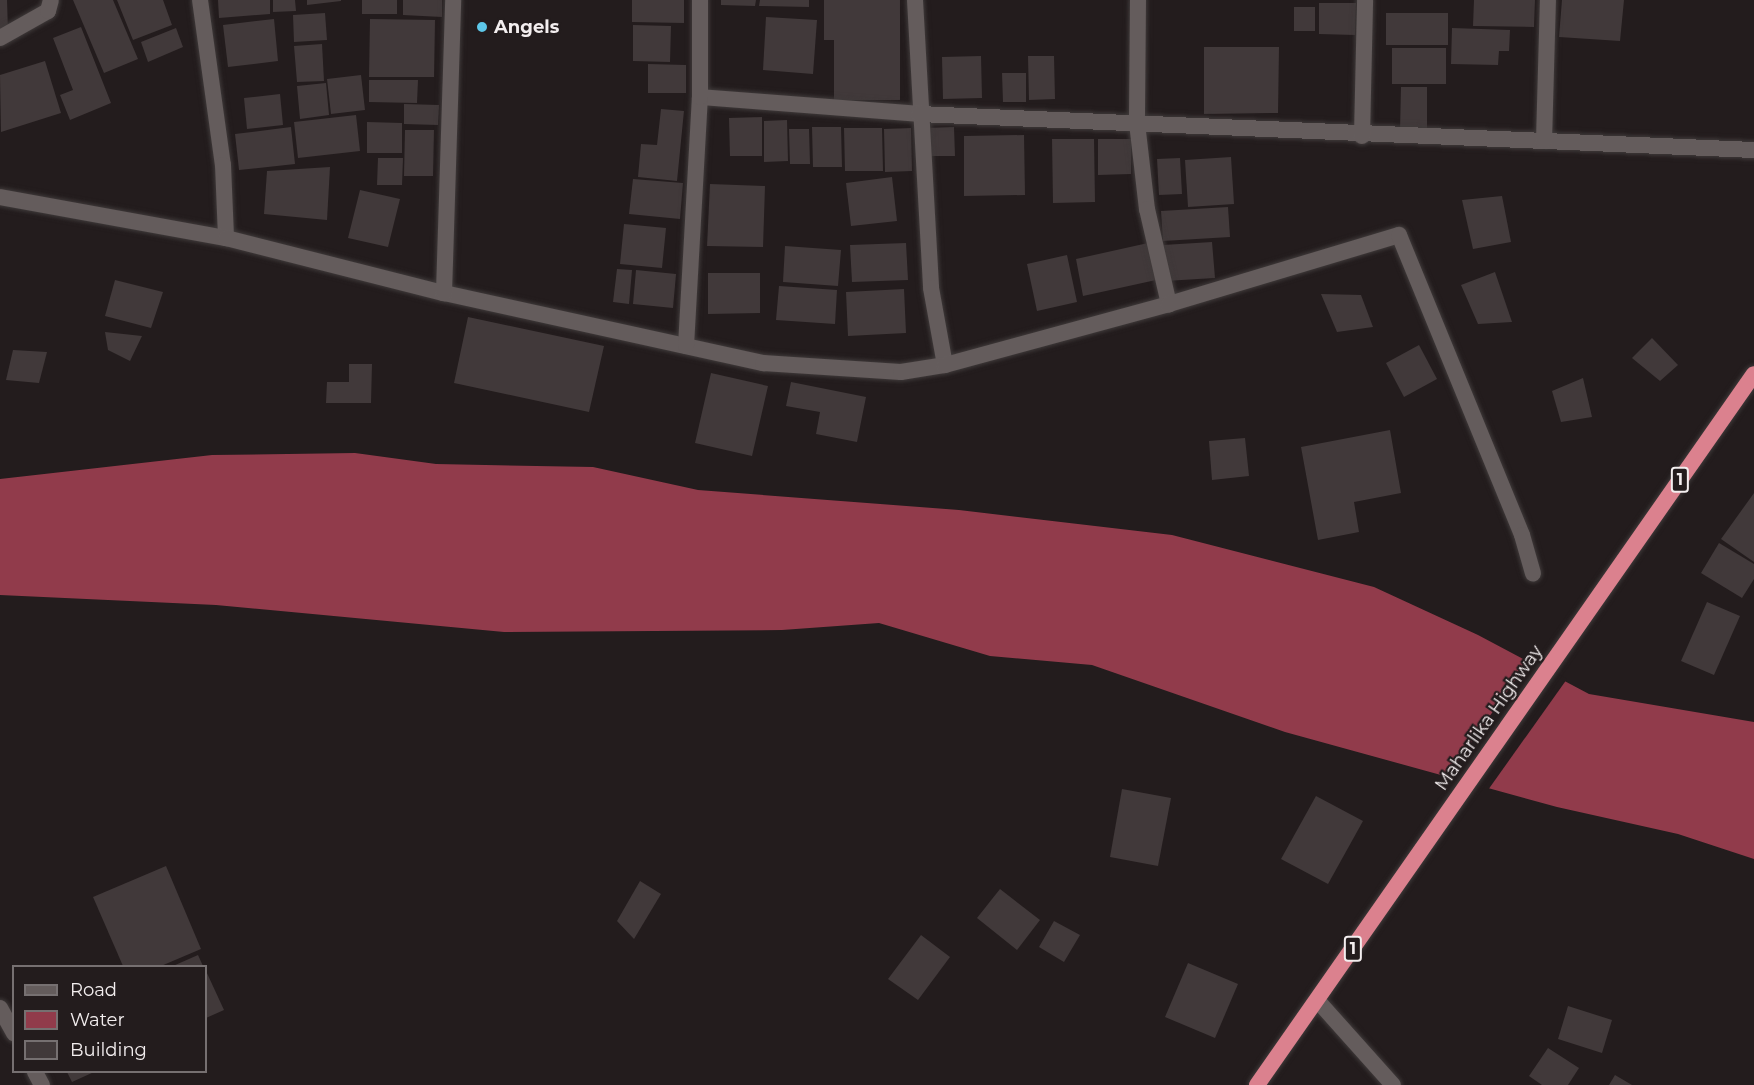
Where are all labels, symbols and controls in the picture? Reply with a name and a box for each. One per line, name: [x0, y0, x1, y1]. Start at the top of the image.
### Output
place label: Angels: [494, 16, 559, 38]
marker: Angels: [475, 20, 489, 34]
road number: 1: [1670, 467, 1690, 493]
street label: Maharlika Highway: [1431, 641, 1547, 795]
road number: 1: [1342, 936, 1364, 962]
legend: [12, 965, 207, 1073]
text: Road: [70, 979, 117, 1001]
text: Water: [70, 1009, 125, 1031]
text: Building: [70, 1039, 147, 1061]

